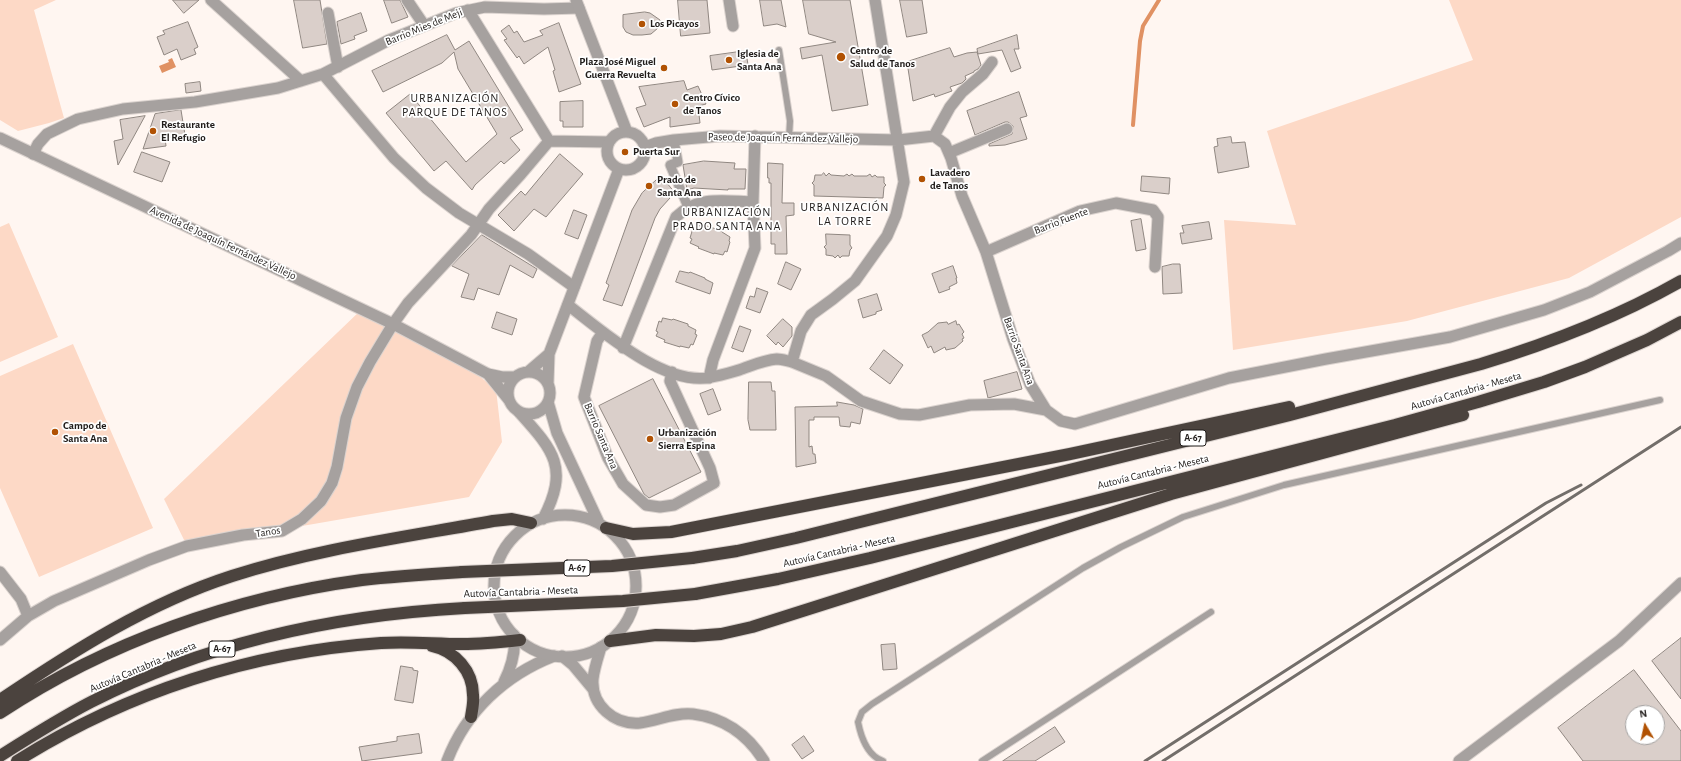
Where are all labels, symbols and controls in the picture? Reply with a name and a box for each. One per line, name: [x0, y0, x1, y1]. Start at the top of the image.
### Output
street label: Barrio Mies de Meji: [384, 6, 464, 48]
place label: Los Picayos: [650, 17, 699, 31]
marker: Los Picayos: [637, 19, 647, 29]
place label: Centro de Salud de Tanos: [850, 44, 915, 70]
place label: Iglesia de Santa Ana: [737, 47, 782, 73]
marker: Centro de Salud de Tanos: [835, 51, 847, 63]
place label: Plaza José Miguel Guerra Revuelta: [579, 55, 656, 81]
marker: Iglesia de Santa Ana: [724, 55, 734, 65]
marker: Plaza José Miguel Guerra Revuelta: [659, 63, 669, 73]
district label: URBANIZACIÓN PARQUE DE TANOS: [402, 91, 508, 119]
place label: Centro Cívico de Tanos: [683, 91, 740, 117]
marker: Centro Cívico de Tanos: [670, 99, 680, 109]
place label: Restaurante El Refugio: [161, 118, 215, 144]
marker: Restaurante El Refugio: [148, 126, 158, 136]
street label: Paseo de Joaquín Fernández Vallejo: [708, 130, 858, 146]
place label: Puerta Sur: [633, 145, 679, 159]
marker: Puerta Sur: [620, 147, 630, 157]
place label: Lavadero de Tanos: [930, 166, 970, 192]
place label: Prado de Santa Ana: [657, 173, 702, 199]
marker: Lavadero de Tanos: [917, 174, 927, 184]
marker: Prado de Santa Ana: [644, 181, 654, 191]
district label: URBANIZACIÓN LA TORRE: [800, 200, 890, 228]
street label: Avenida de Joaquín Fernández Vallejo: [148, 203, 298, 283]
district label: URBANIZACIÓN PRADO SANTA ANA: [672, 205, 782, 233]
street label: Barrio Fuente: [1032, 205, 1090, 237]
street label: Barrio Santa Ana: [1001, 315, 1037, 387]
street label: Autovía Cantabria - Meseta: [1409, 369, 1523, 413]
street label: Barrio Santa Ana: [581, 401, 621, 471]
place label: Campo de Santa Ana: [63, 419, 108, 445]
place label: Urbanización Sierra Espina: [658, 426, 716, 452]
marker: Campo de Santa Ana: [50, 427, 60, 437]
road number: A-67: [1180, 430, 1206, 446]
marker: Urbanización Sierra Espina: [645, 434, 655, 444]
street label: Autovía Cantabria - Meseta: [1096, 452, 1210, 492]
street label: Tanos: [255, 524, 281, 540]
street label: Autovía Cantabria - Meseta: [782, 532, 896, 570]
road number: A-67: [564, 560, 590, 576]
street label: Autovía Cantabria - Meseta: [463, 583, 579, 601]
street label: Autovía Cantabria - Meseta: [88, 639, 198, 695]
road number: A-67: [209, 641, 235, 657]
north arrow: [1625, 705, 1665, 745]
text: N: [1639, 708, 1648, 720]

